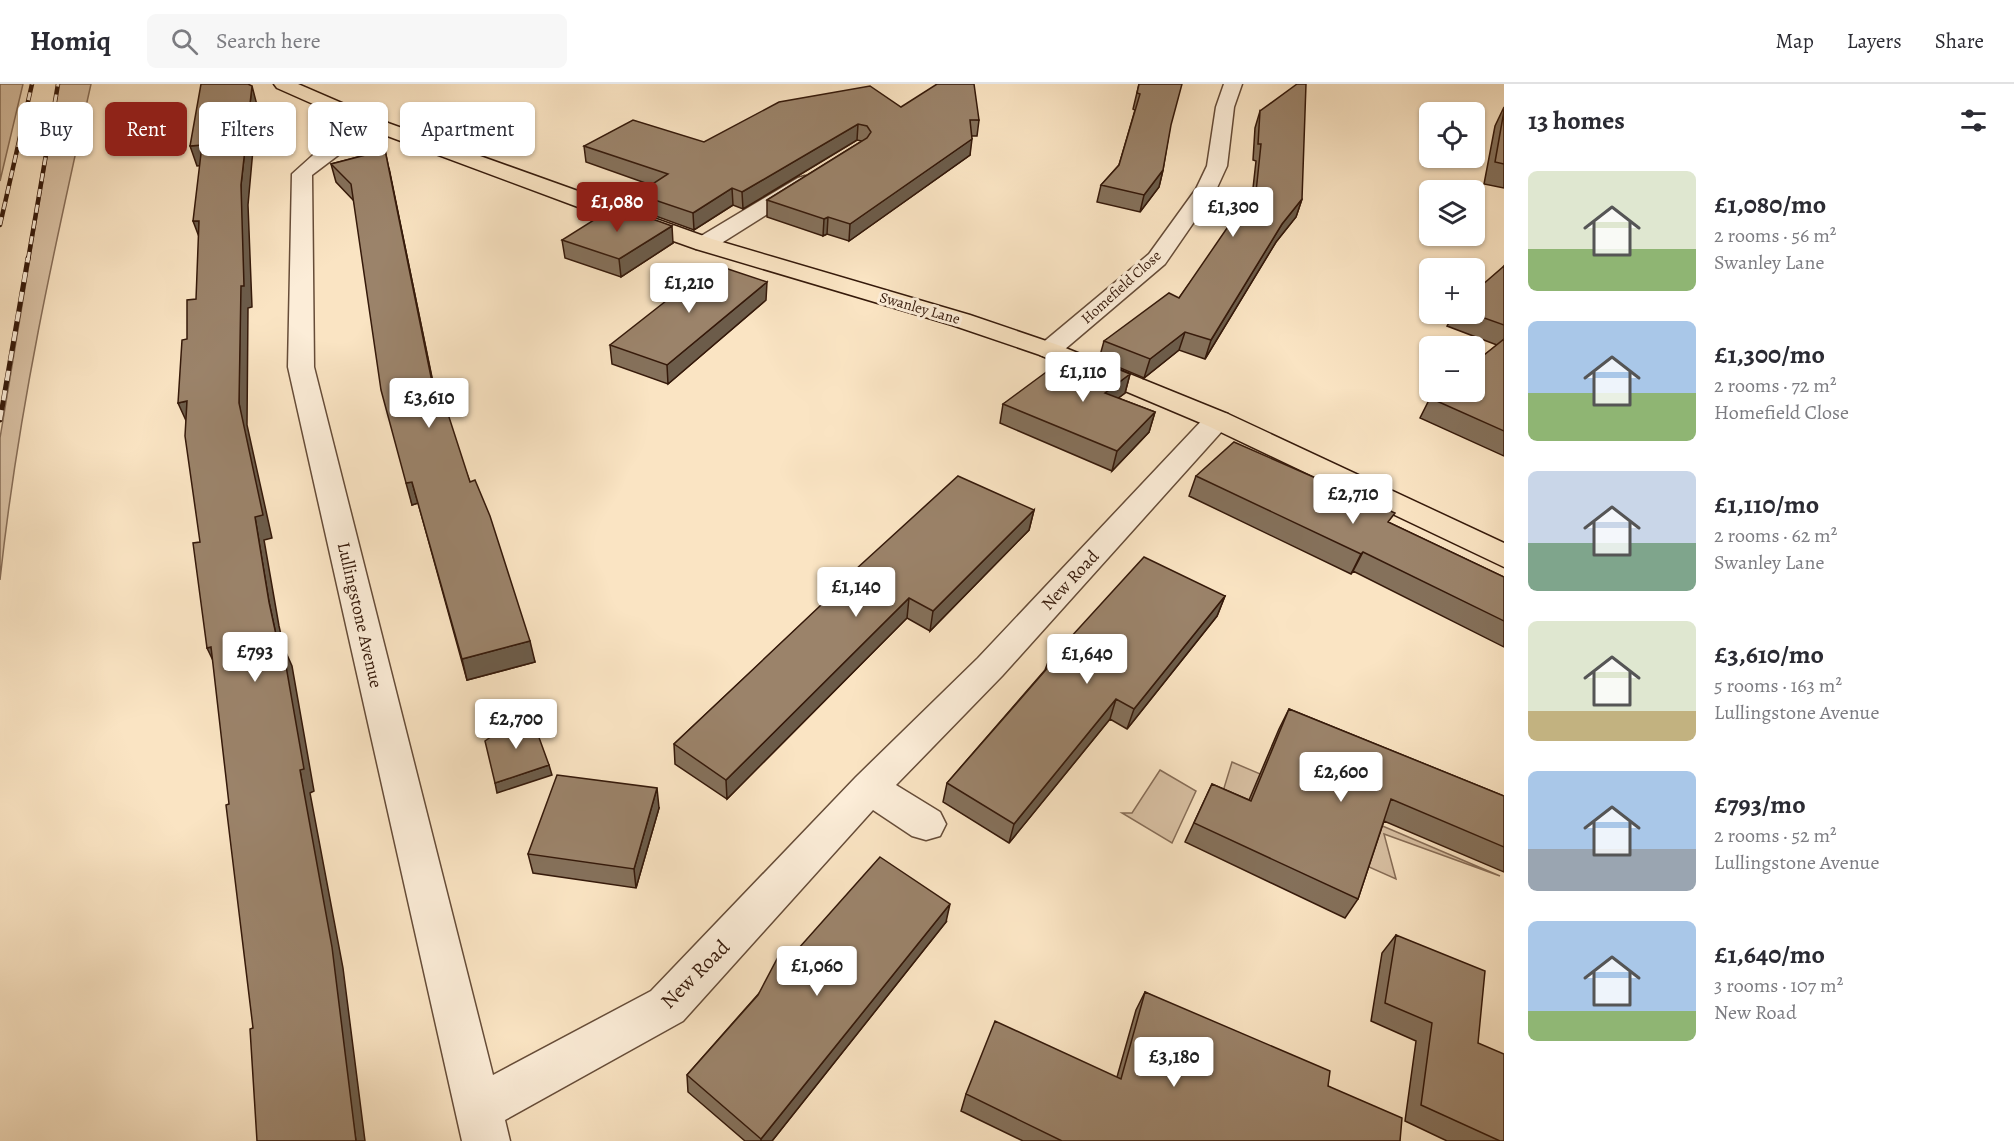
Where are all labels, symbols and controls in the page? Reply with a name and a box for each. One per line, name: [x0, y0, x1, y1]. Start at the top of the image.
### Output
search box: [147, 14, 567, 68]
text: Homiq: [30, 22, 111, 60]
icon: search: [168, 25, 201, 58]
text: Search here: [216, 26, 321, 56]
text: Map: [1775, 27, 1814, 55]
text: Layers: [1847, 27, 1902, 55]
text: Share: [1935, 27, 1984, 55]
chip: Buy: [18, 102, 93, 156]
chip: Rent: [105, 102, 187, 156]
chip: Filters: [199, 102, 296, 156]
chip: New: [308, 102, 388, 156]
chip: Apartment: [400, 102, 535, 156]
map controls: [1419, 102, 1485, 402]
button: locate: [1419, 102, 1485, 168]
text: 13 homes: [1528, 103, 1625, 138]
icon: filters: [1957, 104, 1990, 137]
button: layers: [1419, 180, 1485, 246]
pin: £1,080: [568, 182, 666, 233]
pin: £1,300: [1184, 187, 1282, 238]
text: £1,080/mo: [1714, 187, 1826, 222]
text: £1,080: [591, 188, 643, 215]
text: £1,300: [1207, 193, 1259, 220]
icon: home: [1576, 195, 1648, 267]
text: 2 rooms · 56 m²: [1714, 222, 1836, 249]
street label: Homefield Close: [1077, 246, 1165, 328]
text: Swanley Lane: [1714, 249, 1824, 276]
button: +: [1419, 258, 1485, 324]
pin: £1,210: [640, 263, 738, 314]
text: £1,210: [664, 269, 714, 296]
street label: Swanley Lane: [877, 287, 963, 329]
button: −: [1419, 336, 1485, 402]
text: £1,300/mo: [1714, 337, 1825, 372]
icon: home: [1576, 345, 1648, 417]
pin: £1,110: [1034, 352, 1132, 403]
text: £1,110: [1059, 358, 1107, 385]
text: 2 rooms · 72 m²: [1714, 372, 1836, 399]
pin: £3,610: [380, 378, 478, 429]
text: £3,610: [404, 384, 454, 411]
text: Homefield Close: [1714, 399, 1849, 426]
pin: £2,710: [1304, 474, 1402, 525]
text: £2,710: [1327, 480, 1379, 507]
text: £1,110/mo: [1714, 487, 1819, 522]
icon: home: [1576, 495, 1648, 567]
text: 2 rooms · 62 m²: [1714, 522, 1837, 549]
street label: Lullingstone Avenue: [332, 540, 388, 690]
street label: New Road: [1036, 544, 1104, 615]
text: Swanley Lane: [1714, 549, 1824, 576]
pin: £1,140: [807, 567, 905, 618]
text: £1,140: [831, 573, 881, 600]
pin: £793: [219, 632, 291, 683]
pin: £1,640: [1038, 634, 1136, 685]
text: £3,610/mo: [1714, 637, 1824, 672]
text: £793: [237, 638, 273, 665]
text: £1,640: [1061, 640, 1113, 667]
icon: home: [1576, 645, 1648, 717]
text: 5 rooms · 163 m²: [1714, 672, 1842, 699]
pin: £2,700: [467, 699, 565, 750]
text: Lullingstone Avenue: [1714, 699, 1879, 726]
text: £2,700: [489, 705, 543, 732]
pin: £2,600: [1292, 752, 1390, 803]
text: £2,600: [1314, 758, 1368, 785]
text: £793/mo: [1714, 787, 1806, 822]
icon: home: [1576, 795, 1648, 867]
text: 2 rooms · 52 m²: [1714, 822, 1837, 849]
text: Lullingstone Avenue: [1714, 849, 1879, 876]
street label: New Road: [654, 933, 736, 1015]
text: £1,640/mo: [1714, 937, 1825, 972]
icon: home: [1576, 945, 1648, 1017]
pin: £1,060: [768, 946, 866, 997]
text: £1,060: [791, 952, 843, 979]
text: 3 rooms · 107 m²: [1714, 972, 1843, 999]
text: New Road: [1714, 999, 1797, 1026]
pin: £3,180: [1125, 1037, 1223, 1088]
text: £3,180: [1148, 1043, 1200, 1070]

